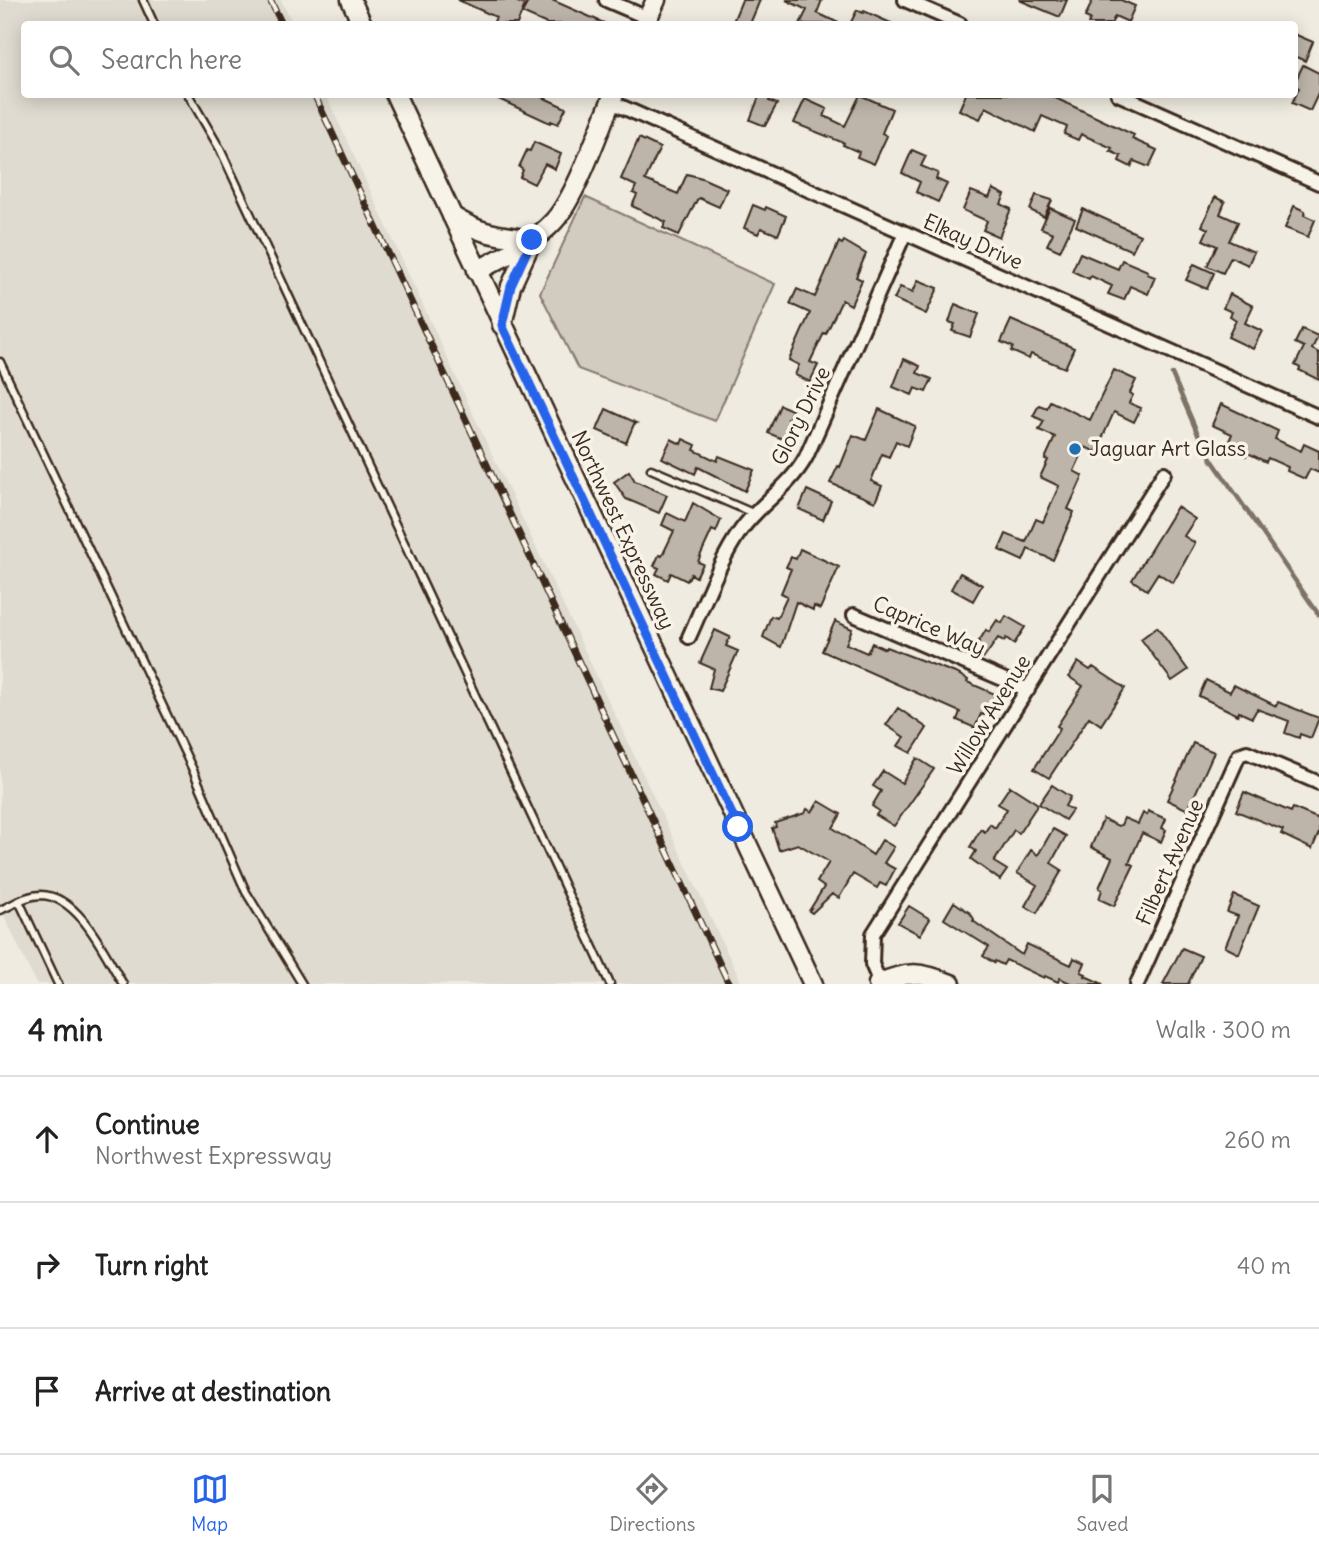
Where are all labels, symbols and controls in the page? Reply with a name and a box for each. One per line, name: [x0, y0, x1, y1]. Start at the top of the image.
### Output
search box: [21, 21, 1298, 98]
icon: search: [45, 41, 83, 79]
text: Search here: [101, 43, 242, 76]
street label: Elkay Drive: [919, 208, 1027, 275]
route end: [516, 224, 547, 255]
street label: Glory Drive: [765, 362, 836, 470]
street label: Northwest Expressway: [565, 426, 681, 634]
place label: Jaguar Art Glass: [1089, 435, 1246, 462]
marker: Jaguar Art Glass: [1067, 441, 1083, 457]
street label: Caprice Way: [869, 590, 990, 661]
street label: Willow Avenue: [941, 650, 1036, 780]
street label: Filbert Avenue: [1130, 795, 1209, 929]
route start: [722, 811, 753, 842]
text: 4 min: [28, 1011, 103, 1049]
text: Walk · 300 m: [1156, 1015, 1291, 1044]
text: Continue: [95, 1108, 200, 1141]
icon: ahead: [28, 1120, 66, 1158]
text: 260 m: [1224, 1125, 1291, 1154]
text: Northwest Expressway: [95, 1141, 332, 1170]
icon: right: [28, 1246, 66, 1284]
text: Turn right: [95, 1249, 208, 1282]
text: 40 m: [1237, 1251, 1291, 1280]
icon: arrive: [28, 1372, 66, 1410]
text: Arrive at destination: [95, 1375, 331, 1408]
tab: Map: [191, 1470, 229, 1536]
tab: Directions: [610, 1470, 695, 1536]
tab: Saved: [1076, 1470, 1128, 1536]

